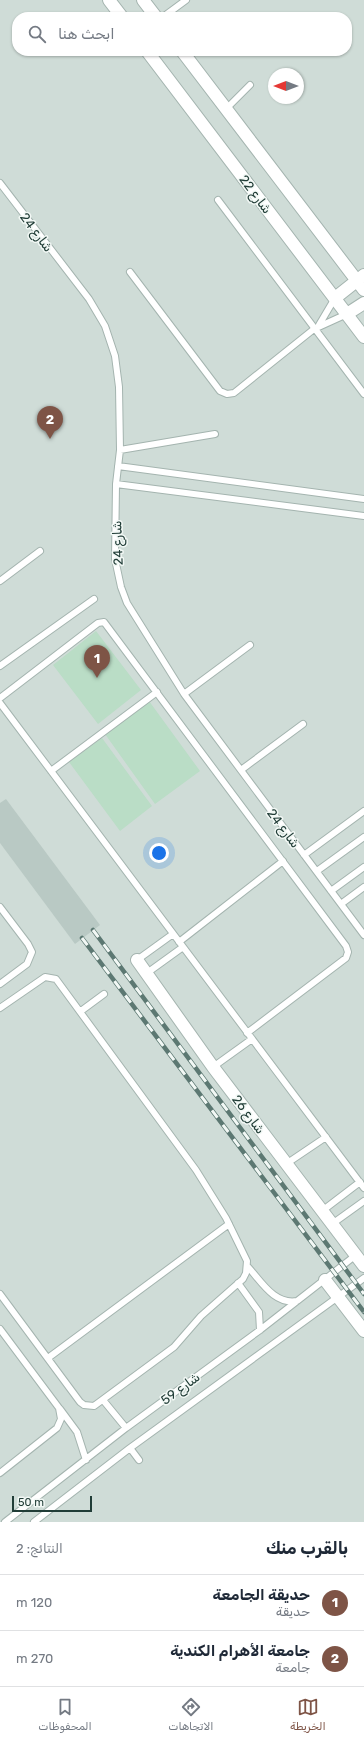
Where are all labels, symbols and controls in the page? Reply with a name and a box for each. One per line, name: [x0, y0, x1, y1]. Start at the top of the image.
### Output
search box: [12, 12, 352, 56]
icon: search: [26, 23, 48, 45]
text: ابحث هنا: [58, 25, 115, 43]
north arrow: [268, 68, 304, 104]
street label: شارع 22: [235, 172, 275, 218]
street label: شارع 24: [16, 210, 56, 256]
pin: 2: [37, 406, 63, 439]
street label: شارع 24: [109, 520, 128, 566]
pin: 1: [84, 645, 110, 678]
street label: شارع 24: [263, 806, 303, 852]
your location: [149, 843, 169, 863]
street label: شارع 26: [228, 1092, 268, 1138]
street label: شارع 59: [158, 1369, 204, 1409]
scale bar: [12, 1494, 92, 1513]
text: 50 m: [18, 1496, 44, 1509]
text: بالقرب منك: [266, 1538, 348, 1558]
text: النتائج: 2: [16, 1541, 63, 1556]
text: حديقة الجامعة: [213, 1586, 310, 1604]
text: 120 m: [16, 1595, 52, 1610]
text: 1: [332, 1595, 338, 1610]
text: حديقة: [276, 1604, 310, 1619]
text: جامعة الأهرام الكندية: [170, 1642, 310, 1660]
text: 270 m: [16, 1651, 53, 1666]
text: 2: [331, 1651, 339, 1666]
text: جامعة: [275, 1660, 310, 1675]
tab: المحفوظات: [38, 1696, 92, 1733]
tab: الاتجاهات: [168, 1696, 213, 1733]
tab: الخريطة: [290, 1696, 326, 1733]

